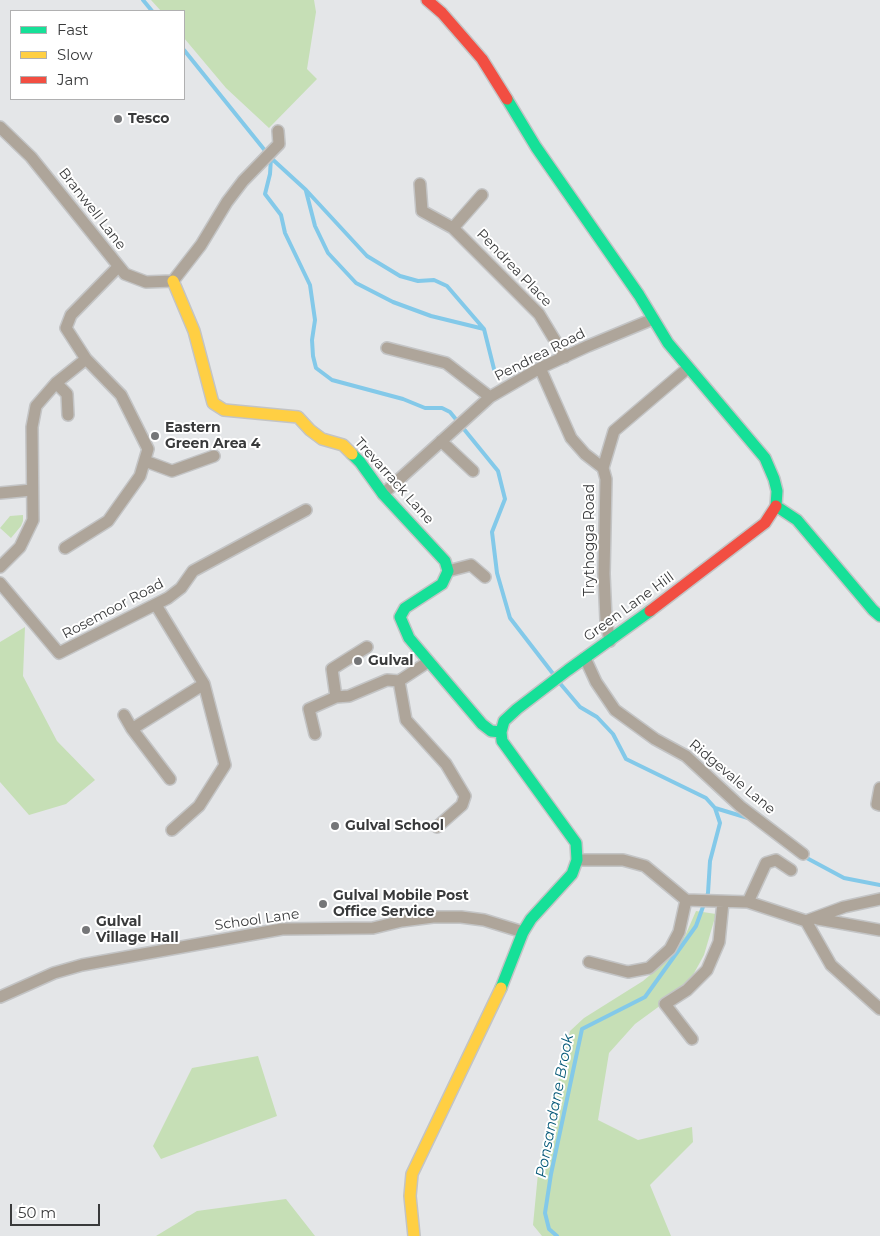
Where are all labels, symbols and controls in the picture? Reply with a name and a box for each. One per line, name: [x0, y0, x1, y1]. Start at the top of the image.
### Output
legend: [10, 10, 185, 100]
text: Fast: [57, 20, 88, 39]
text: Slow: [57, 45, 93, 64]
text: Jam: [57, 70, 89, 89]
place label: Tesco: [128, 111, 169, 127]
marker: Tesco: [112, 113, 124, 125]
street label: Branwell Lane: [55, 165, 129, 253]
street label: Pendrea Place: [473, 226, 555, 310]
street label: Pendrea Road: [492, 325, 588, 385]
place label: Eastern Green Area 4: [165, 420, 261, 452]
marker: Eastern Green Area 4: [149, 430, 161, 442]
street label: Trevarrack Lane: [351, 434, 437, 528]
street label: Trythogga Road: [582, 484, 598, 596]
street label: Green Lane Hill: [581, 569, 677, 645]
street label: Rosemoor Road: [59, 575, 167, 643]
place label: Gulval: [368, 653, 414, 669]
marker: Gulval: [352, 655, 364, 667]
street label: Ridgevale Lane: [686, 736, 778, 818]
place label: Gulval School: [345, 818, 444, 834]
marker: Gulval School: [329, 820, 341, 832]
place label: Gulval Mobile Post Office Service: [333, 888, 469, 920]
marker: Gulval Mobile Post Office Service: [317, 898, 329, 910]
street label: School Lane: [214, 906, 300, 934]
place label: Gulval Village Hall: [96, 914, 179, 946]
marker: Gulval Village Hall: [80, 924, 92, 936]
water label: Ponsandane Brook: [532, 1033, 578, 1179]
scale bar: [12, 1194, 102, 1226]
text: 50 m: [18, 1203, 56, 1222]

